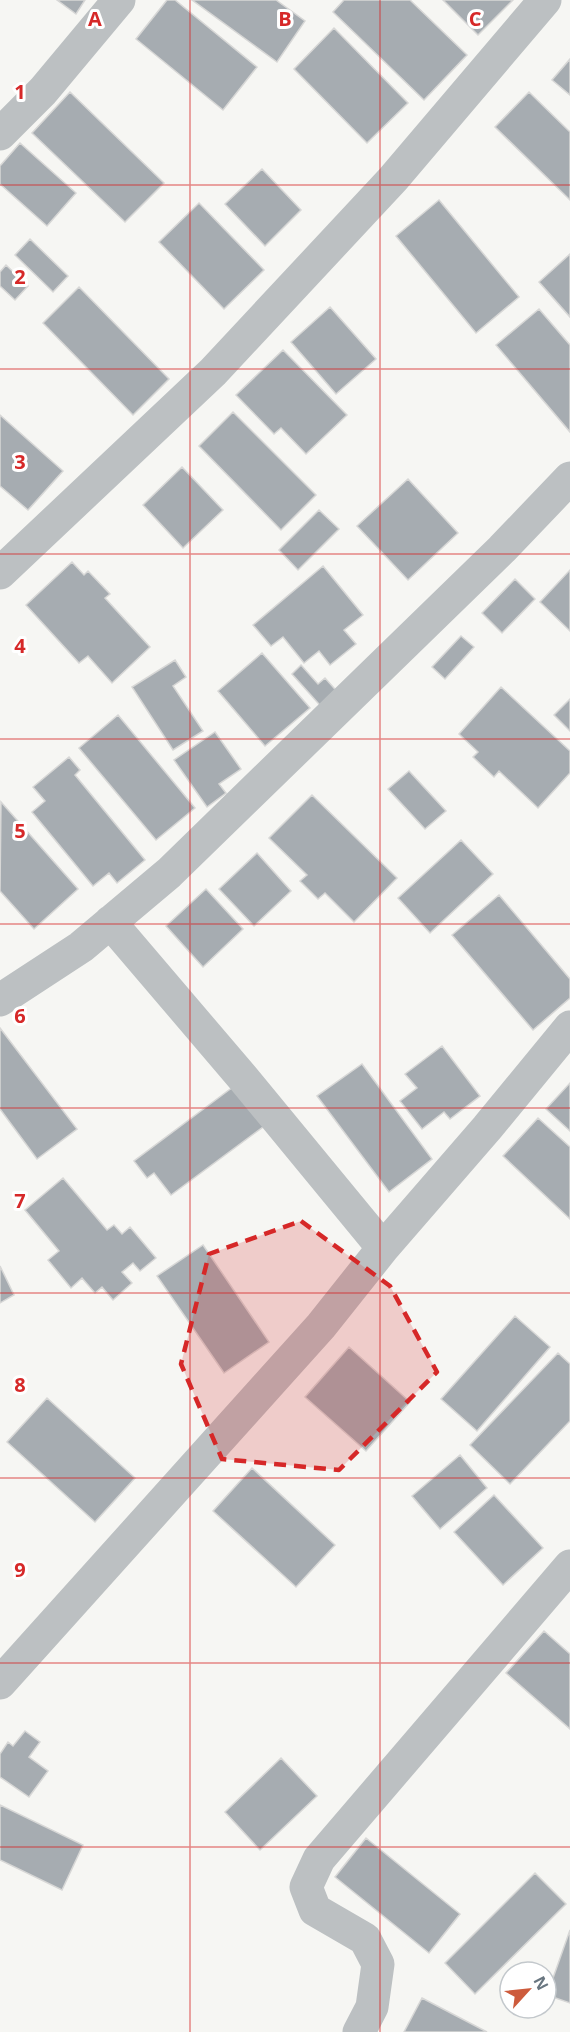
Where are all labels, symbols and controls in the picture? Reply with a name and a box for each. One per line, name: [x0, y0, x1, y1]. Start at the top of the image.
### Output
text: A: [88, 5, 102, 32]
text: B: [278, 5, 292, 32]
text: C: [469, 5, 482, 32]
text: 1: [14, 78, 26, 105]
text: 2: [14, 263, 26, 290]
text: 3: [14, 448, 26, 475]
text: 4: [14, 632, 26, 659]
text: 5: [14, 817, 26, 844]
text: 6: [14, 1002, 26, 1029]
text: 7: [14, 1187, 26, 1214]
text: 8: [14, 1371, 26, 1398]
text: 9: [14, 1556, 26, 1583]
north arrow: [498, 1960, 558, 2020]
text: N: [529, 1972, 554, 1994]

